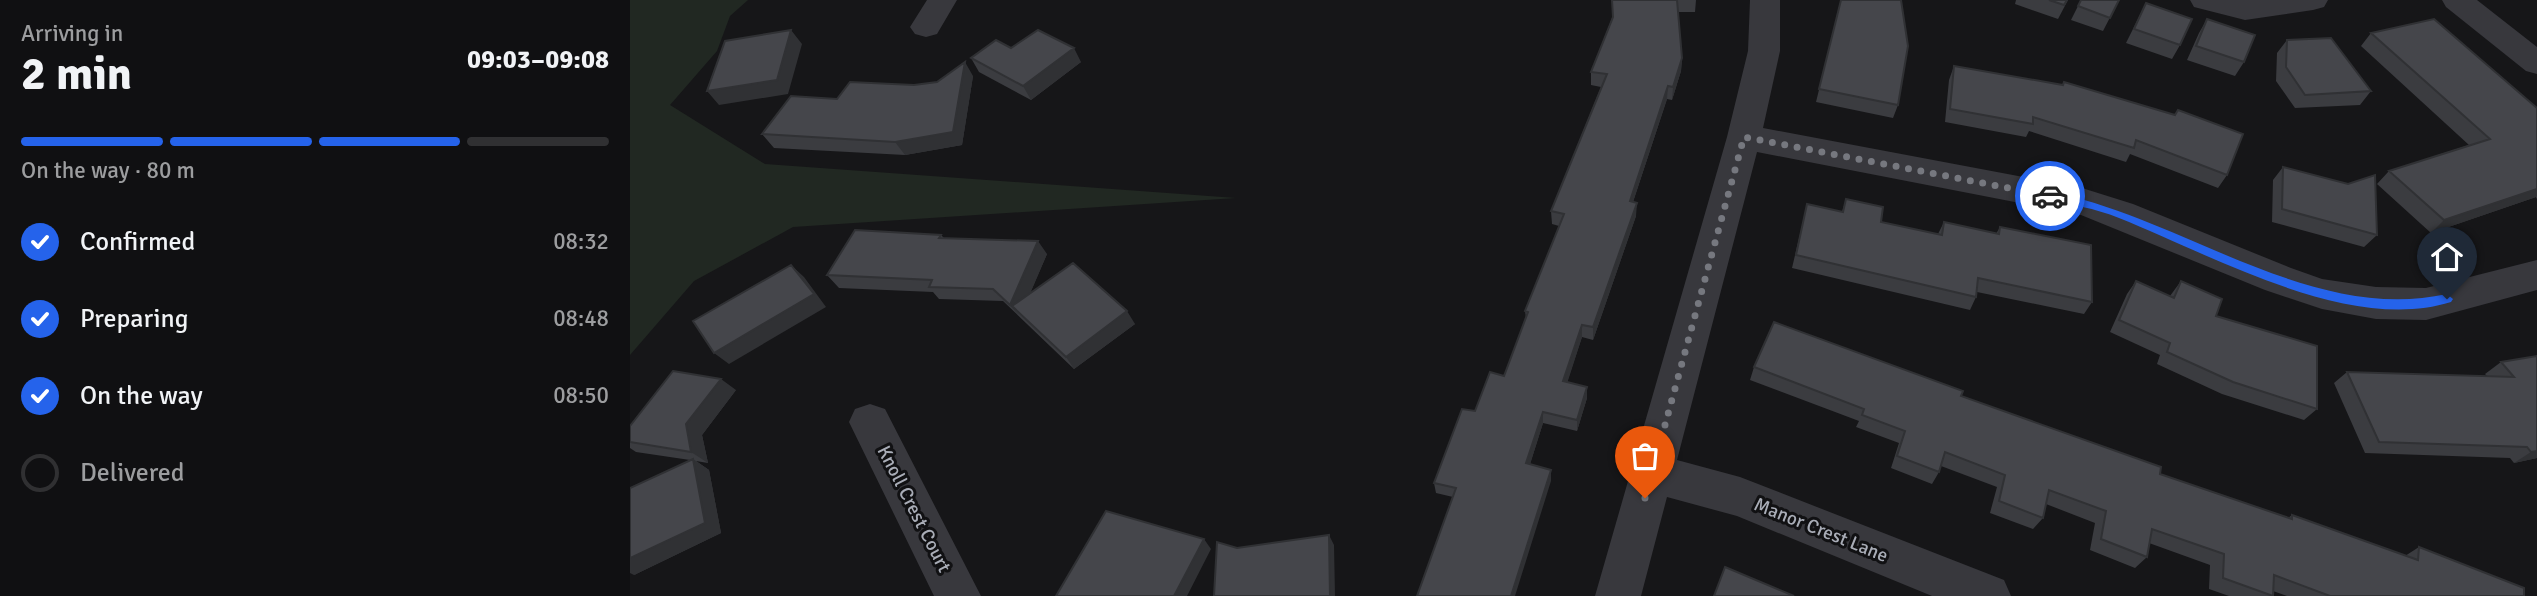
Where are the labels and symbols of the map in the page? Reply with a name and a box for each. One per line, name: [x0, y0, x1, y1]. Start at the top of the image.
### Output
courier: [2015, 161, 2085, 231]
pin: [2417, 227, 2477, 299]
pin: [1615, 426, 1675, 498]
street label: Knoll Crest Court: [872, 442, 956, 577]
street label: Manor Crest Lane: [1750, 492, 1892, 568]

